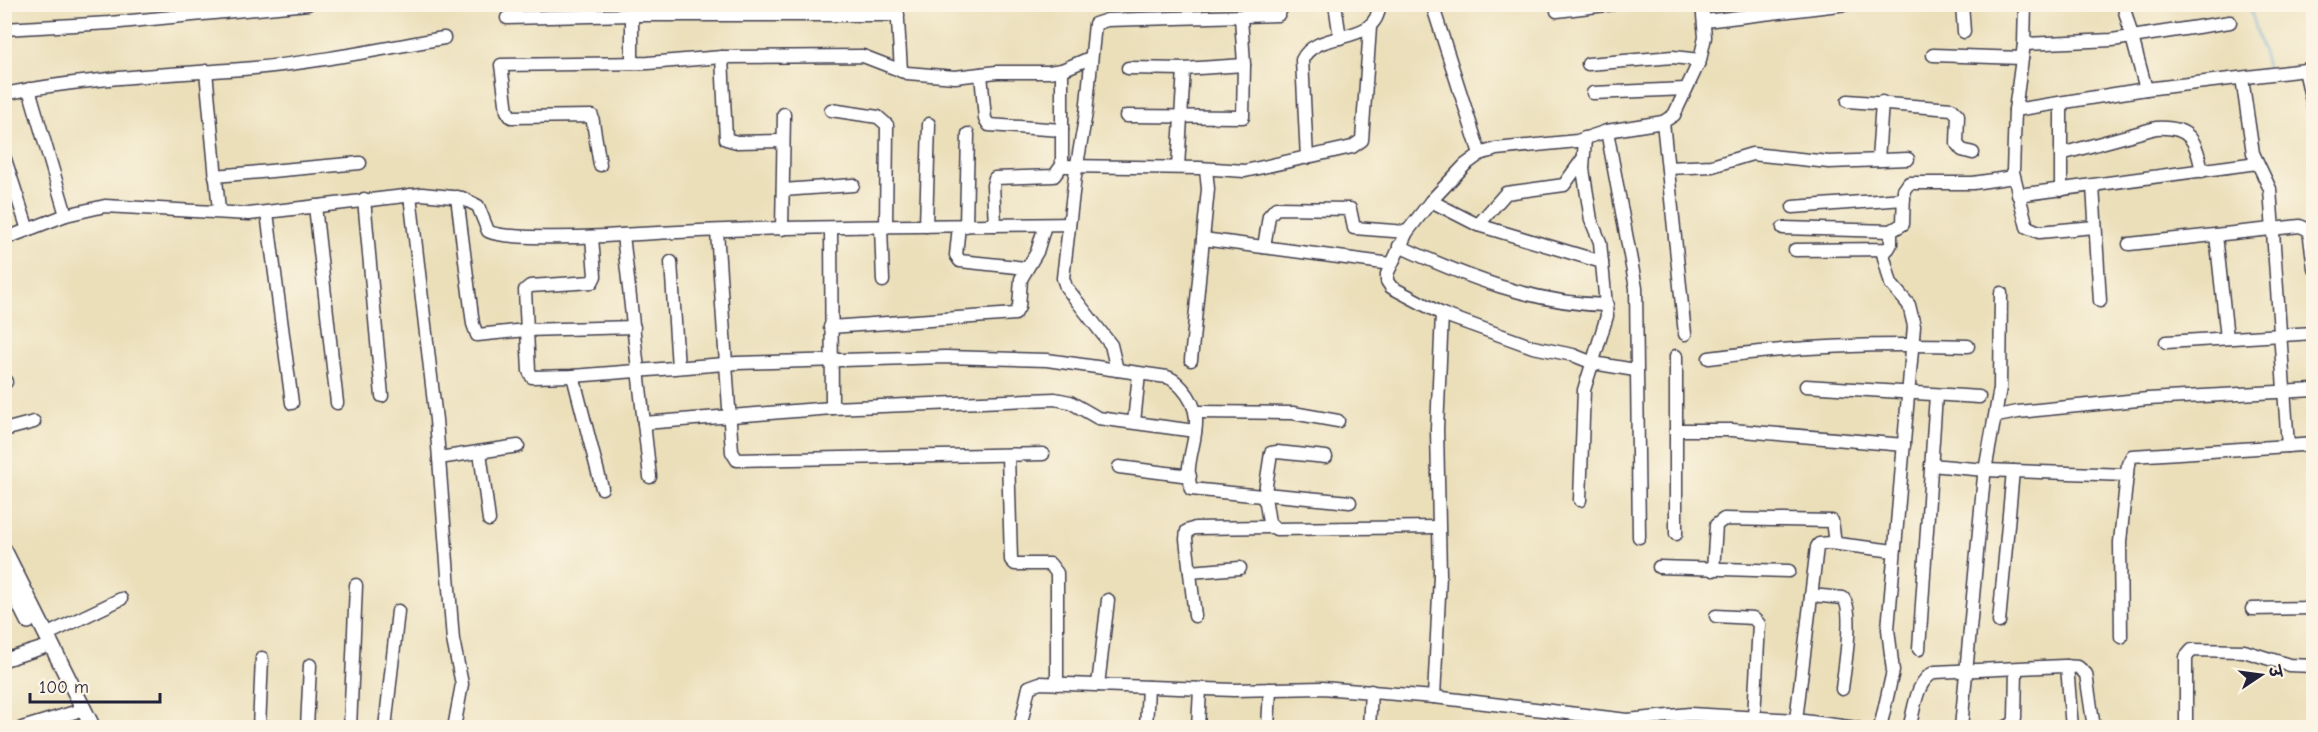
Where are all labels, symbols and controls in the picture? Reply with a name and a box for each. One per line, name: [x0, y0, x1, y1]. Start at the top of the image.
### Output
north arrow: [2231, 645, 2291, 705]
text: उ: [2264, 663, 2285, 680]
scale bar: [30, 666, 160, 704]
text: 100 m: [39, 677, 89, 698]

